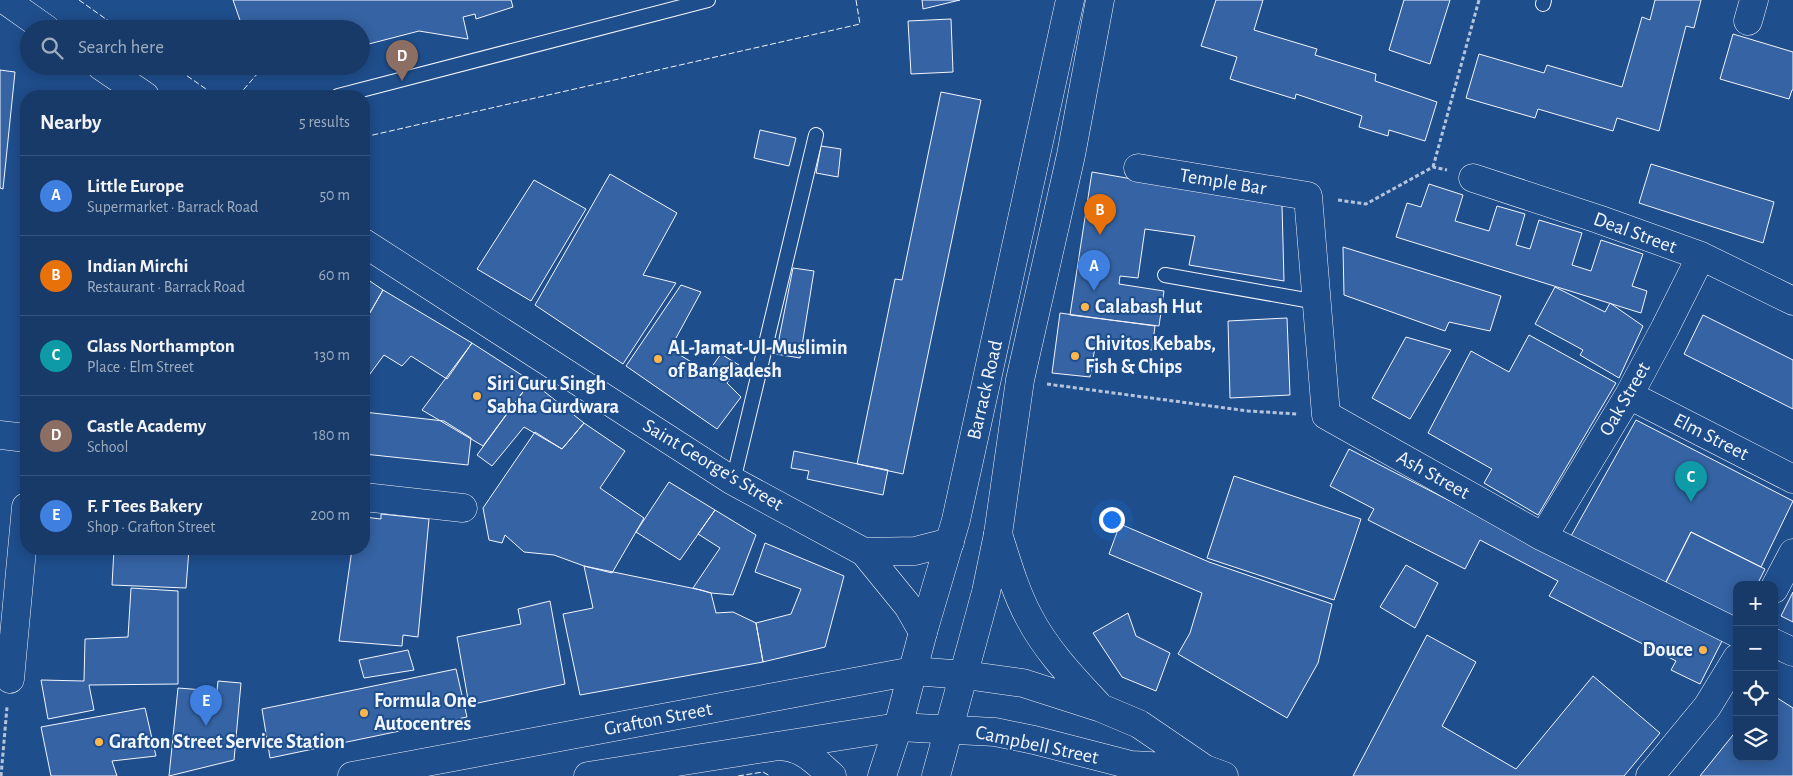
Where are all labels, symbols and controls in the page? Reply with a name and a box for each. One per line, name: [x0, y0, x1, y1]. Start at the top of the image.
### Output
search box: [20, 20, 370, 75]
icon: search: [38, 34, 66, 62]
text: Search here: [78, 38, 164, 57]
pin: D: [386, 40, 418, 81]
text: Nearby: [40, 112, 101, 133]
text: 5 results: [299, 114, 350, 130]
street label: Temple Bar: [1178, 165, 1268, 199]
text: Little Europe: [87, 177, 184, 196]
text: A: [51, 187, 61, 203]
text: 50 m: [319, 187, 350, 203]
pin: B: [1084, 194, 1116, 235]
text: Supermarket · Barrack Road: [87, 199, 258, 215]
street label: Deal Street: [1591, 209, 1680, 257]
pin: A: [1078, 250, 1110, 291]
text: Indian Mirchi: [87, 257, 188, 276]
text: B: [51, 267, 61, 283]
text: 60 m: [319, 267, 350, 283]
text: Restaurant · Barrack Road: [87, 279, 245, 295]
place label: Calabash Hut: [1095, 297, 1202, 317]
marker: Calabash Hut: [1079, 301, 1091, 313]
place label: Chivitos Kebabs, Fish & Chips: [1085, 334, 1216, 377]
text: Glass Northampton: [87, 337, 235, 356]
place label: AL-Jamat-Ul-Muslimin of Bangladesh: [668, 338, 848, 381]
street label: Barrack Road: [964, 338, 1006, 442]
text: C: [52, 347, 60, 363]
text: 130 m: [314, 347, 350, 363]
marker: Chivitos Kebabs, Fish & Chips: [1069, 350, 1081, 362]
marker: AL-Jamat-Ul-Muslimin of Bangladesh: [652, 353, 664, 365]
street label: Oak Street: [1596, 358, 1654, 439]
text: Place · Elm Street: [87, 359, 194, 375]
place label: Siri Guru Singh Sabha Gurdwara: [487, 374, 619, 417]
marker: Siri Guru Singh Sabha Gurdwara: [471, 390, 483, 402]
street label: Elm Street: [1670, 410, 1752, 465]
street label: Saint George's Street: [639, 415, 787, 515]
text: Castle Academy: [87, 417, 206, 436]
text: D: [51, 427, 61, 443]
text: 180 m: [313, 427, 350, 443]
text: School: [87, 439, 128, 455]
street label: Ash Street: [1393, 447, 1473, 503]
pin: C: [1675, 461, 1707, 502]
text: F. F Tees Bakery: [87, 497, 202, 516]
text: E: [52, 507, 60, 523]
text: 200 m: [310, 507, 350, 523]
your location: [1099, 507, 1125, 533]
text: Shop · Grafton Street: [87, 519, 215, 535]
map controls: [1733, 581, 1778, 761]
button: +: [1733, 581, 1778, 626]
button: −: [1733, 626, 1778, 671]
place label: Douce: [1643, 640, 1693, 660]
marker: Douce: [1697, 644, 1709, 656]
button: locate: [1733, 671, 1778, 716]
pin: E: [190, 685, 222, 726]
place label: Formula One Autocentres: [374, 691, 477, 734]
street label: Grafton Street: [602, 699, 714, 739]
marker: Formula One Autocentres: [358, 707, 370, 719]
button: layers: [1733, 716, 1778, 761]
street label: Campbell Street: [974, 722, 1101, 768]
place label: Grafton Street Service Station: [109, 732, 345, 752]
marker: Grafton Street Service Station: [93, 736, 105, 748]

